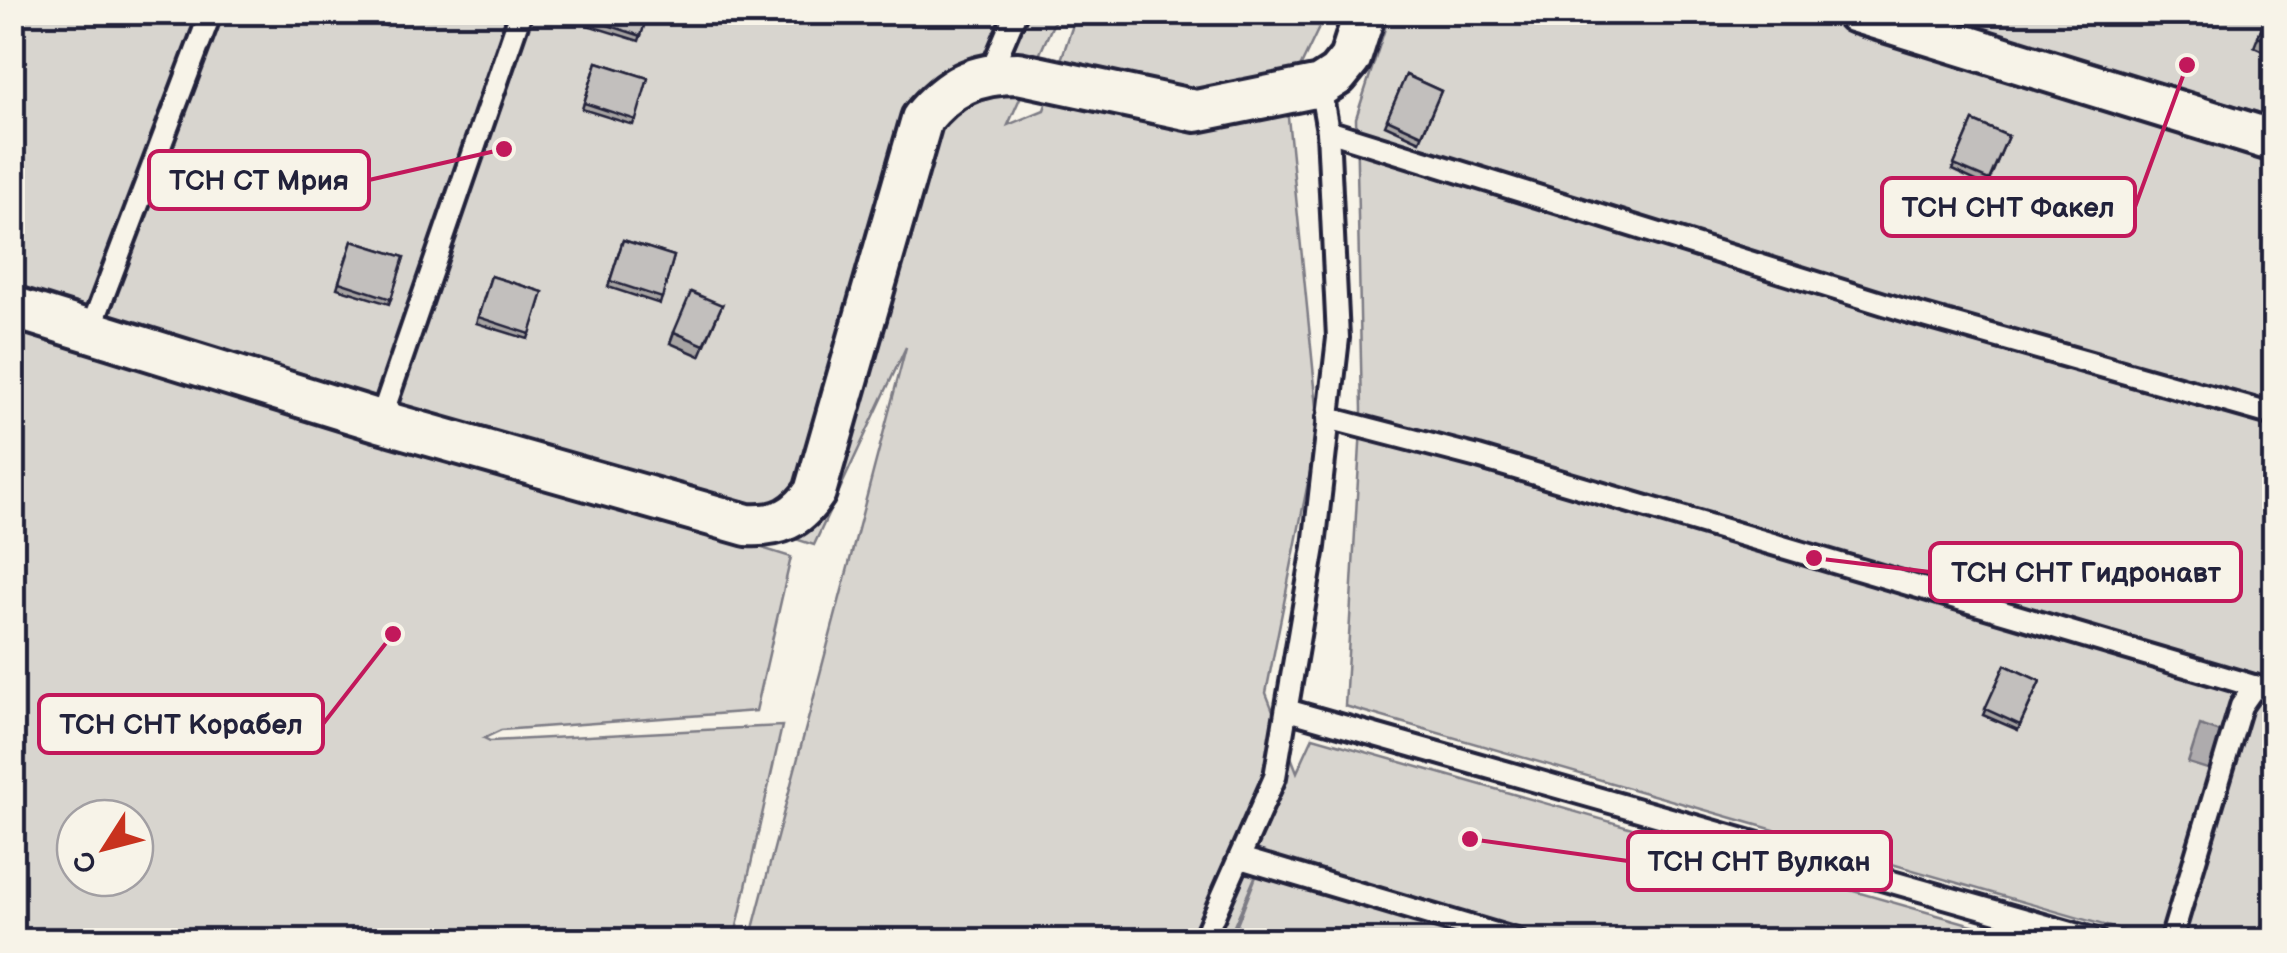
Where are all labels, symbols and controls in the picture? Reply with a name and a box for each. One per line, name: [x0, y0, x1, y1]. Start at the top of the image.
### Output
callout: ТСН СТ Мрия: [149, 151, 369, 209]
text: ТСН СТ Мрия: [169, 165, 349, 198]
callout: ТСН СНТ Факел: [1882, 178, 2135, 236]
text: ТСН СНТ Факел: [1902, 192, 2114, 225]
callout: ТСН СНТ Гидронавт: [1930, 543, 2241, 601]
text: ТСН СНТ Гидронавт: [1951, 557, 2222, 590]
callout: ТСН СНТ Корабел: [39, 695, 323, 753]
text: ТСН СНТ Корабел: [59, 709, 303, 742]
north arrow: [55, 798, 155, 898]
callout: ТСН СНТ Вулкан: [1628, 832, 1891, 890]
text: С: [67, 844, 105, 879]
text: ТСН СНТ Вулкан: [1647, 846, 1871, 879]

